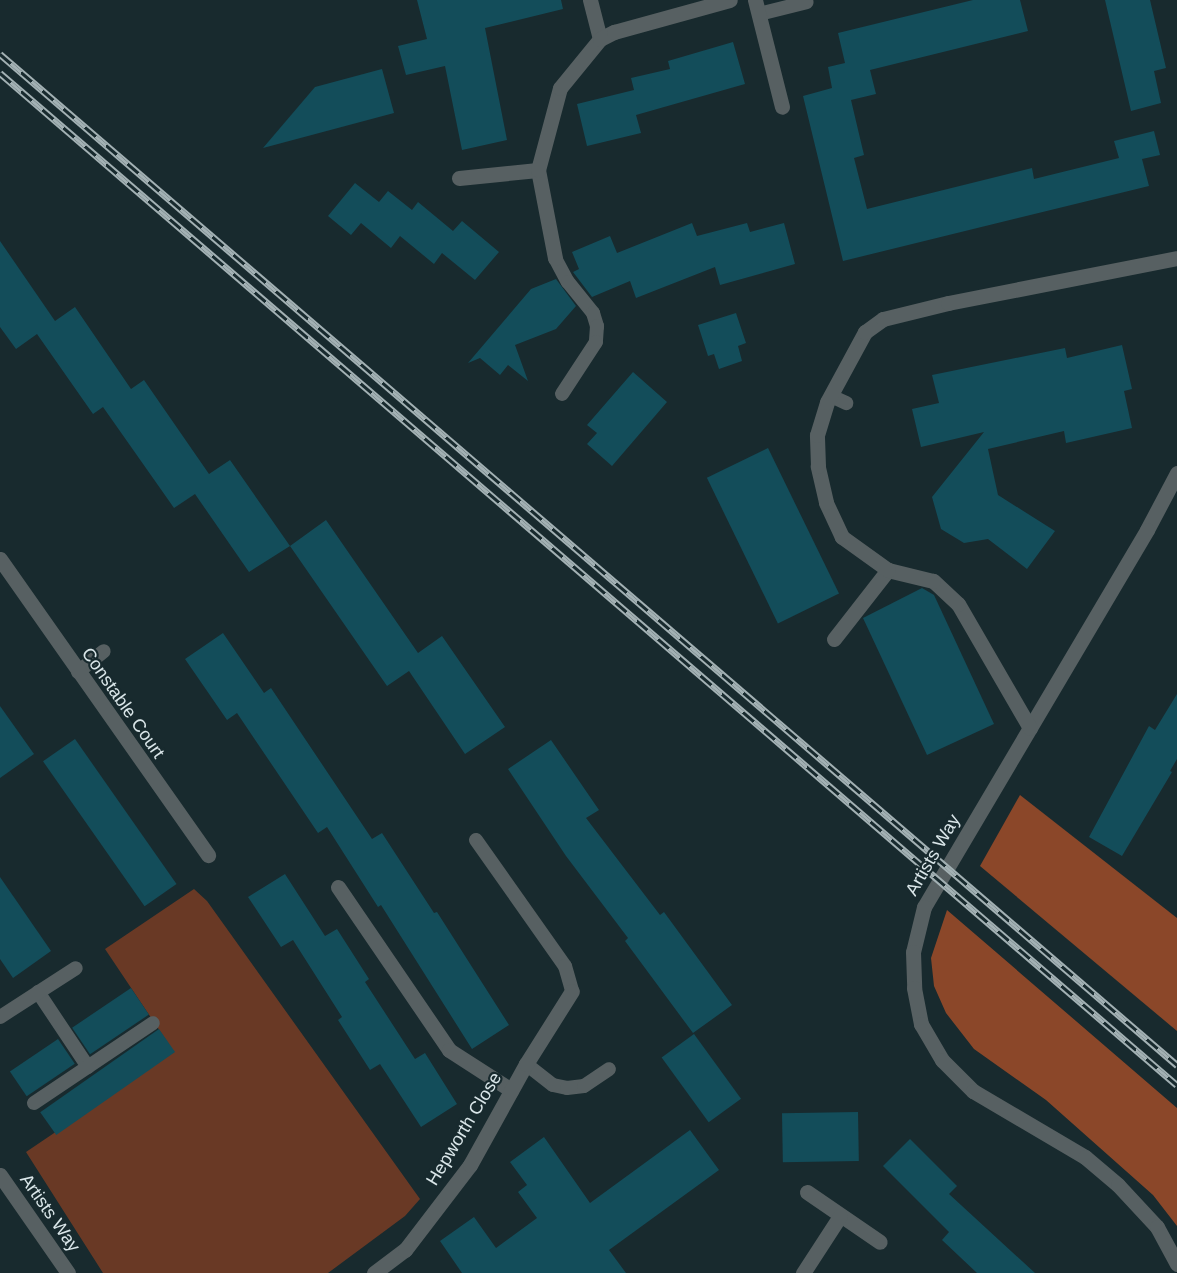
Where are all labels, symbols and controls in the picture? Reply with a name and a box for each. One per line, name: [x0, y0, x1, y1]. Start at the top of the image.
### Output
street label: Constable Court: [77, 644, 169, 762]
street label: Artists Way: [901, 810, 965, 900]
street label: Hepworth Close: [422, 1069, 506, 1189]
street label: Artists Way: [15, 1170, 85, 1256]

